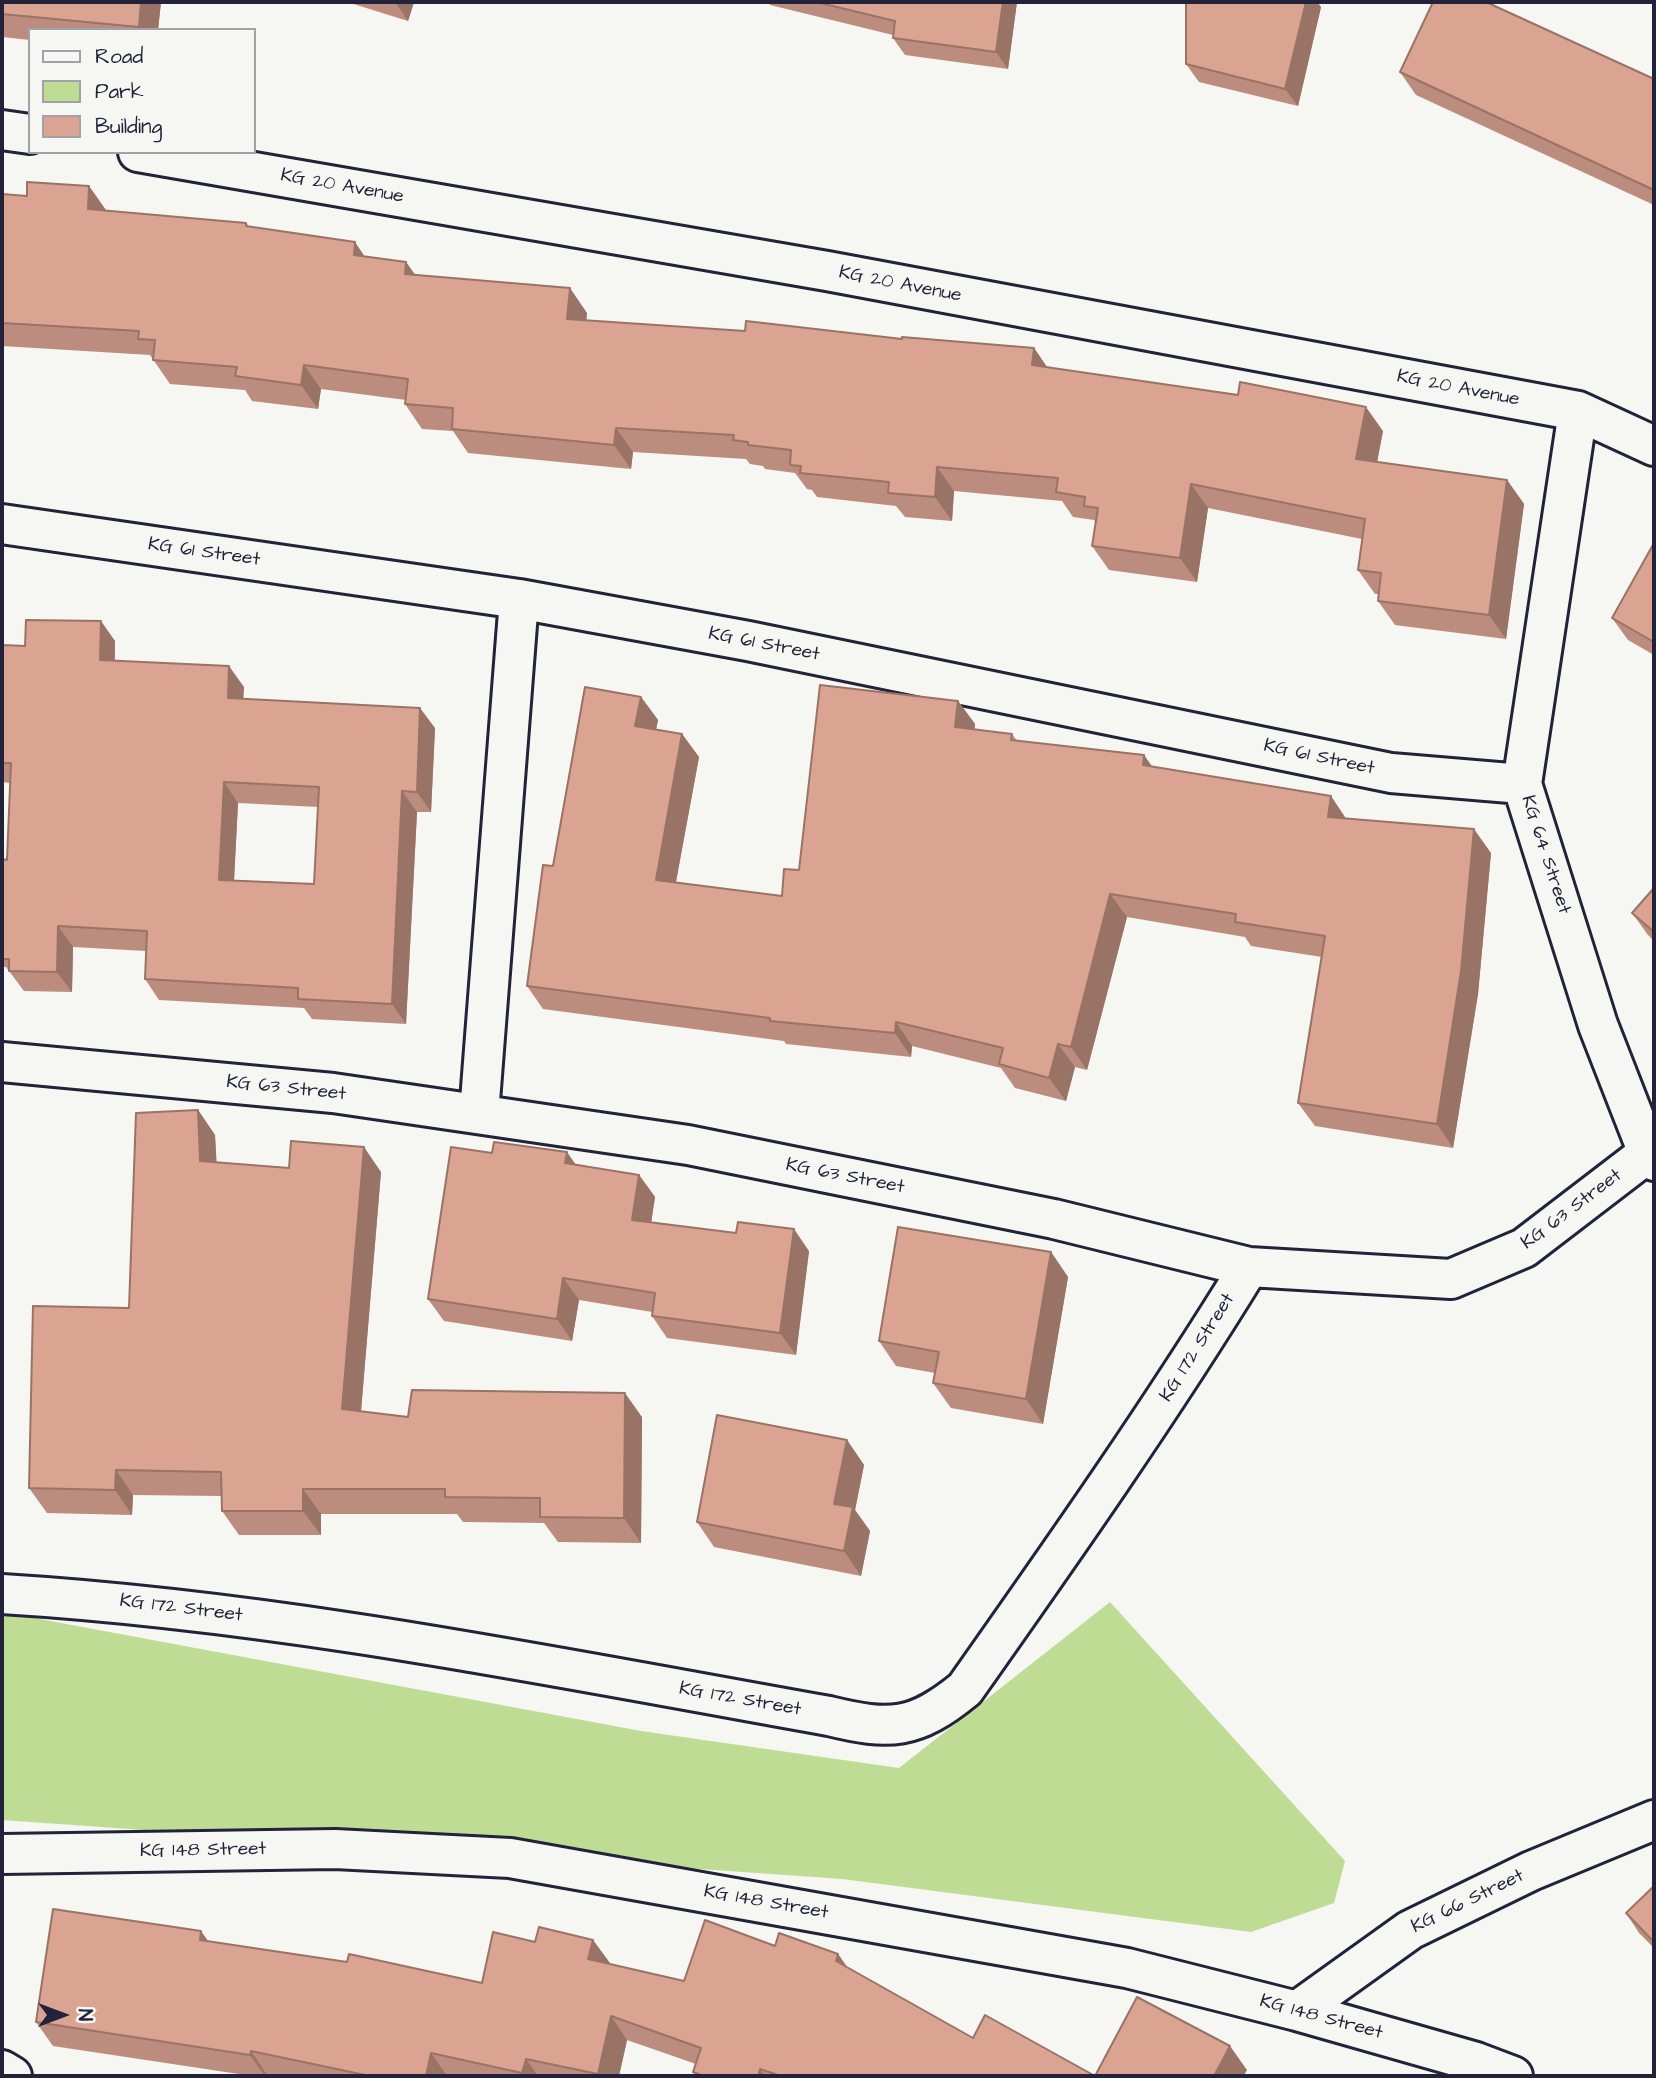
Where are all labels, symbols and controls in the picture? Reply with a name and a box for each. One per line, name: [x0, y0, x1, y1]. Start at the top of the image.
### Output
legend: [28, 28, 256, 154]
text: Road: [95, 42, 143, 71]
text: Park: [95, 77, 144, 106]
text: Building: [95, 112, 162, 141]
street label: KG 20 Avenue: [279, 165, 405, 209]
street label: KG 20 Avenue: [837, 262, 963, 308]
street label: KG 20 Avenue: [1395, 366, 1521, 412]
street label: KG 61 Street: [147, 534, 261, 572]
street label: KG 61 Street: [706, 623, 822, 667]
street label: KG 61 Street: [1261, 735, 1377, 781]
street label: KG 64 Street: [1515, 793, 1575, 917]
street label: KG 63 Street: [225, 1071, 347, 1107]
street label: KG 63 Street: [784, 1154, 906, 1200]
street label: KG 63 Street: [1517, 1165, 1627, 1255]
street label: KG 172 Street: [1156, 1290, 1240, 1406]
street label: KG 172 Street: [118, 1590, 244, 1628]
street label: KG 172 Street: [677, 1678, 803, 1722]
street label: KG 148 Street: [140, 1839, 266, 1863]
street label: KG 66 Street: [1408, 1865, 1528, 1939]
street label: KG 148 Street: [702, 1881, 830, 1925]
north arrow: [28, 1980, 98, 2050]
street label: KG 148 Street: [1257, 1991, 1385, 2045]
text: N: [71, 2009, 98, 2021]

